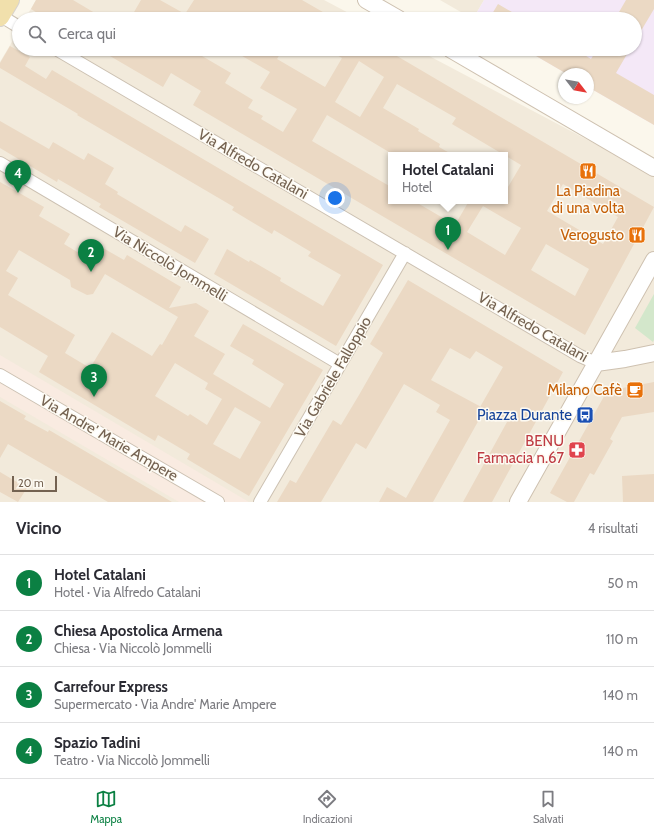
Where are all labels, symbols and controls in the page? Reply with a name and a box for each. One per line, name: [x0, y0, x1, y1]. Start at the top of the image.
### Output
search box: [12, 12, 642, 56]
icon: search: [26, 23, 48, 45]
text: Cerca qui: [58, 25, 116, 43]
north arrow: [558, 68, 594, 104]
street label: Via Alfredo Catalani: [195, 125, 311, 203]
popup: [388, 152, 508, 204]
pin: 4: [5, 160, 31, 193]
text: Hotel Catalani: [402, 161, 494, 179]
restaurant icon: La Piadina di una volta: [578, 161, 598, 181]
text: Hotel: [402, 179, 432, 195]
place label: La Piadina di una volta: [552, 182, 625, 217]
your location: [325, 188, 345, 208]
pin: 1: [435, 217, 461, 250]
street label: Via Niccolò Jommelli: [110, 223, 230, 305]
restaurant icon: Verogusto: [627, 225, 647, 245]
place label: Verogusto: [560, 226, 624, 244]
pin: 2: [78, 239, 104, 272]
street label: Via Alfredo Catalani: [475, 288, 591, 366]
street label: Via Gabriele Falloppio: [291, 313, 375, 441]
pin: 3: [81, 364, 107, 397]
cafe icon: Milano Cafè: [625, 380, 645, 400]
place label: Milano Cafè: [547, 381, 622, 399]
street label: Via Andre' Marie Ampere: [37, 391, 181, 485]
bus stop icon: Piazza Durante: [575, 405, 595, 425]
place label: Piazza Durante: [477, 406, 572, 424]
place label: BENU Farmacia n.67: [477, 432, 564, 467]
pharmacy icon: BENU Farmacia n.67: [567, 440, 587, 460]
scale bar: [12, 474, 57, 493]
text: 20 m: [18, 476, 44, 490]
text: Vicino: [16, 518, 61, 538]
text: 4 risultati: [588, 520, 638, 536]
text: Hotel Catalani: [54, 566, 146, 584]
text: 1: [27, 575, 31, 591]
text: 50 m: [608, 575, 638, 591]
text: Hotel · Via Alfredo Catalani: [54, 584, 201, 600]
text: Chiesa Apostolica Armena: [54, 622, 223, 640]
text: 2: [26, 631, 32, 647]
text: 110 m: [606, 631, 638, 647]
text: Chiesa · Via Niccolò Jommelli: [54, 640, 212, 656]
text: Carrefour Express: [54, 678, 168, 696]
text: 3: [25, 687, 33, 703]
text: 140 m: [603, 687, 638, 703]
text: Supermercato · Via Andre' Marie Ampere: [54, 696, 276, 712]
text: Spazio Tadini: [54, 734, 140, 752]
text: 4: [25, 743, 33, 759]
text: 140 m: [603, 743, 638, 759]
text: Teatro · Via Niccolò Jommelli: [54, 752, 210, 768]
tab: Mappa: [90, 788, 122, 826]
tab: Indicazioni: [303, 788, 352, 826]
tab: Salvati: [533, 788, 564, 826]

